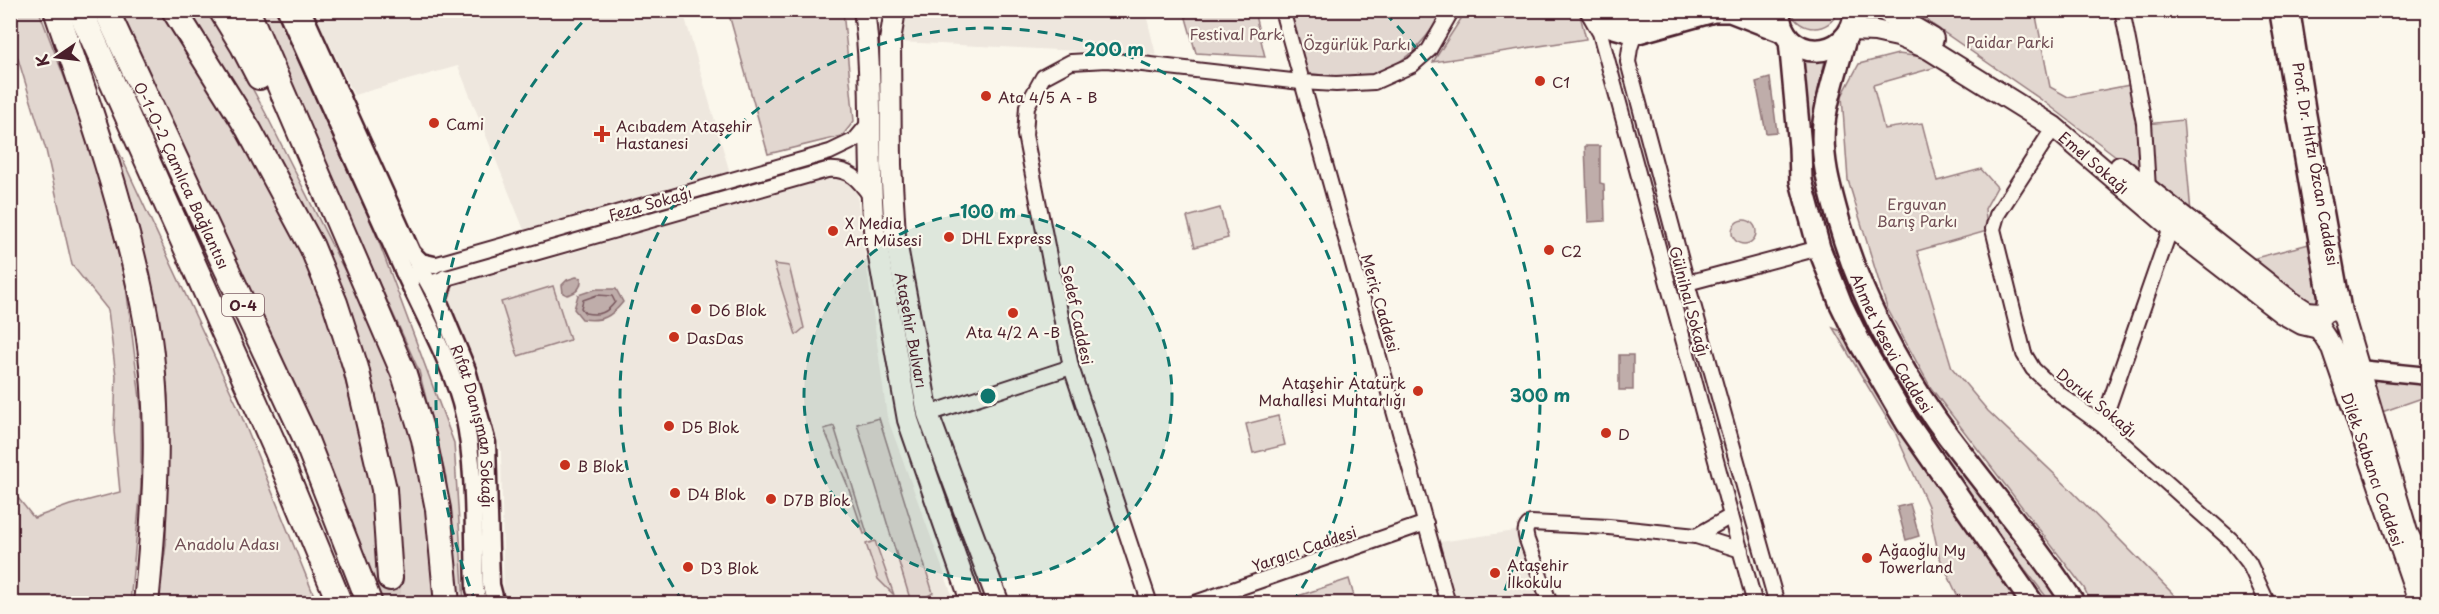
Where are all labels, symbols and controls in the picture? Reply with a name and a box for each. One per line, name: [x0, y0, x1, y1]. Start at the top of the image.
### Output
park label: Festival Park: [1190, 22, 1282, 45]
north arrow: [27, 27, 87, 87]
park label: Paidar Parki: [1966, 30, 2054, 53]
park label: Özgürlük Parkı: [1303, 32, 1411, 55]
text: 200 m: [1084, 35, 1144, 62]
text: K: [28, 52, 55, 69]
street label: Prof. Dr. Hıfzı Özcan Caddesi: [2288, 60, 2346, 267]
place label: C1: [1552, 70, 1570, 93]
marker: C1: [1533, 74, 1547, 88]
street label: O-1-O-2 Çamlıca Bağlantısı: [129, 77, 236, 272]
place label: Ata 4/5 A - B: [998, 85, 1098, 108]
marker: Ata 4/5 A - B: [979, 89, 993, 103]
place label: Cami: [446, 112, 484, 135]
place label: Acıbadem Ataşehir Hastanesi: [616, 114, 752, 154]
marker: Cami: [427, 116, 441, 130]
marker: Acıbadem Ataşehir Hastanesi: [593, 125, 611, 143]
street label: Emel Sokağı: [2054, 125, 2135, 199]
street label: Feza Sokağı: [605, 180, 695, 226]
park label: Erguvan Barış Parkı: [1876, 192, 1958, 232]
text: 100 m: [960, 197, 1016, 224]
place label: X Media Art Müsesi: [845, 211, 922, 251]
marker: X Media Art Müsesi: [826, 224, 840, 238]
place label: DHL Express: [961, 226, 1052, 249]
marker: DHL Express: [942, 230, 956, 244]
place label: C2: [1561, 239, 1582, 262]
marker: C2: [1542, 243, 1556, 257]
street label: Gülnihal Sokağı: [1664, 243, 1716, 359]
street label: Meriç Caddesi: [1356, 251, 1406, 355]
street label: Sedef Caddesi: [1056, 263, 1100, 367]
street label: Ataşehir Bulvarı: [890, 270, 934, 390]
street label: Ahmet Yesevi Caddesi: [1846, 270, 1939, 417]
road number: O-4: [222, 294, 264, 316]
place label: D6 Blok: [708, 298, 767, 321]
marker: D6 Blok: [689, 302, 703, 316]
marker: Ata 4/2 A -B: [1006, 306, 1020, 320]
place label: Ata 4/2 A -B: [966, 320, 1060, 343]
place label: DasDas: [686, 326, 743, 349]
marker: DasDas: [667, 330, 681, 344]
street label: Rıfat Danışman Sokağı: [446, 340, 500, 508]
street label: Doruk Sokağı: [2052, 362, 2142, 442]
place label: Ataşehir Atatürk Mahallesi Muhtarlığı: [1259, 371, 1406, 411]
text: 300 m: [1510, 381, 1570, 408]
marker: Ataşehir Atatürk Mahallesi Muhtarlığı: [1411, 384, 1425, 398]
centre of rings: [978, 386, 998, 406]
street label: Dilek Sabancı Caddesi: [2336, 389, 2410, 549]
place label: D5 Blok: [681, 415, 740, 438]
marker: D5 Blok: [662, 419, 676, 433]
place label: D: [1618, 422, 1630, 445]
marker: D: [1599, 426, 1613, 440]
place label: B Blok: [577, 454, 625, 477]
marker: B Blok: [558, 458, 572, 472]
place label: D4 Blok: [687, 482, 746, 505]
marker: D4 Blok: [668, 486, 682, 500]
place label: D7B Blok: [783, 488, 851, 511]
marker: D7B Blok: [764, 492, 778, 506]
street label: Yargıcı Caddesi: [1249, 519, 1359, 577]
park label: Anadolu Adası: [175, 532, 279, 555]
place label: Ağaoğlu My Towerland: [1879, 538, 1966, 578]
marker: Ağaoğlu My Towerland: [1860, 551, 1874, 565]
place label: Ataşehir İlkokulu: [1507, 553, 1569, 593]
place label: D3 Blok: [700, 556, 759, 579]
marker: D3 Blok: [681, 560, 695, 574]
marker: Ataşehir İlkokulu: [1488, 566, 1502, 580]

